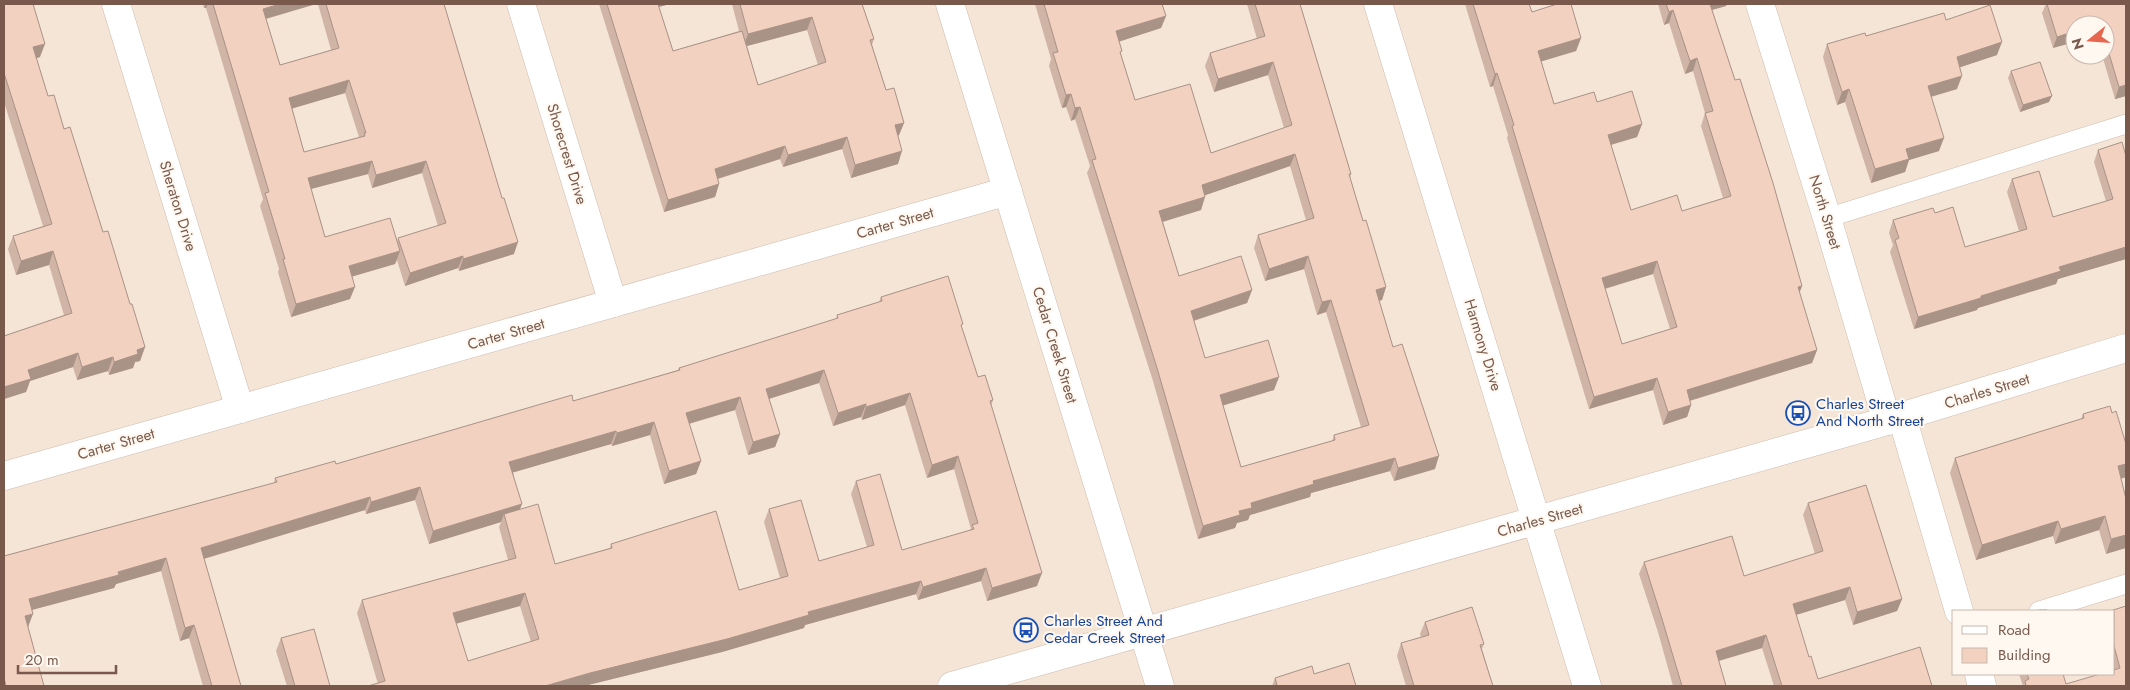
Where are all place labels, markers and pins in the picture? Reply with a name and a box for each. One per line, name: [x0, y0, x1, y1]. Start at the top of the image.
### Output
place label: Charles Street And North Street: [1816, 393, 1924, 432]
bus stop icon: Charles Street And North Street: [1785, 400, 1811, 426]
place label: Charles Street And Cedar Creek Street: [1044, 610, 1165, 649]
bus stop icon: Charles Street And Cedar Creek Street: [1013, 617, 1039, 643]

